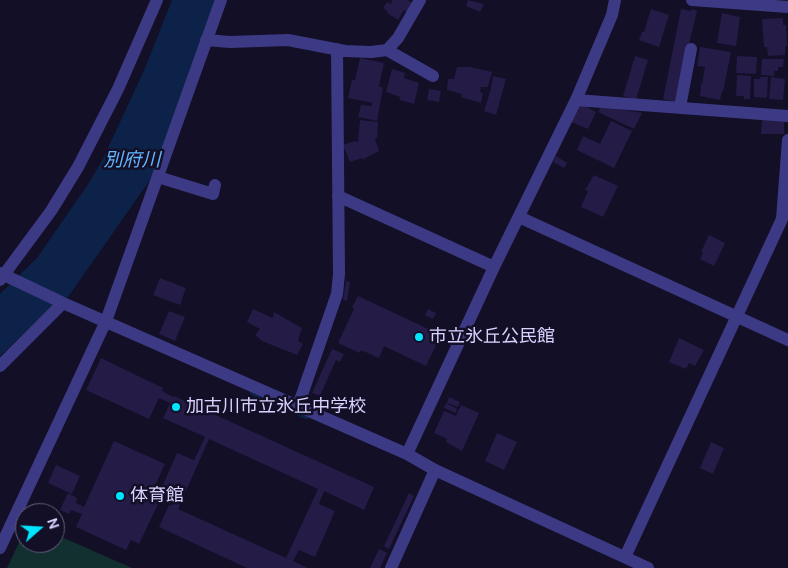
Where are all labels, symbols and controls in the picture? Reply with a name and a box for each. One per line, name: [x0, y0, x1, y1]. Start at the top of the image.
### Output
water label: 別府川: [104, 150, 160, 172]
place label: 市立氷丘公民館: [429, 326, 555, 348]
marker: 市立氷丘公民館: [413, 331, 425, 343]
place label: 加古川市立氷丘中学校: [186, 396, 366, 418]
marker: 加古川市立氷丘中学校: [170, 401, 182, 413]
place label: 体育館: [130, 485, 184, 507]
marker: 体育館: [114, 490, 126, 502]
north arrow: [15, 503, 65, 553]
text: N: [43, 516, 63, 531]

